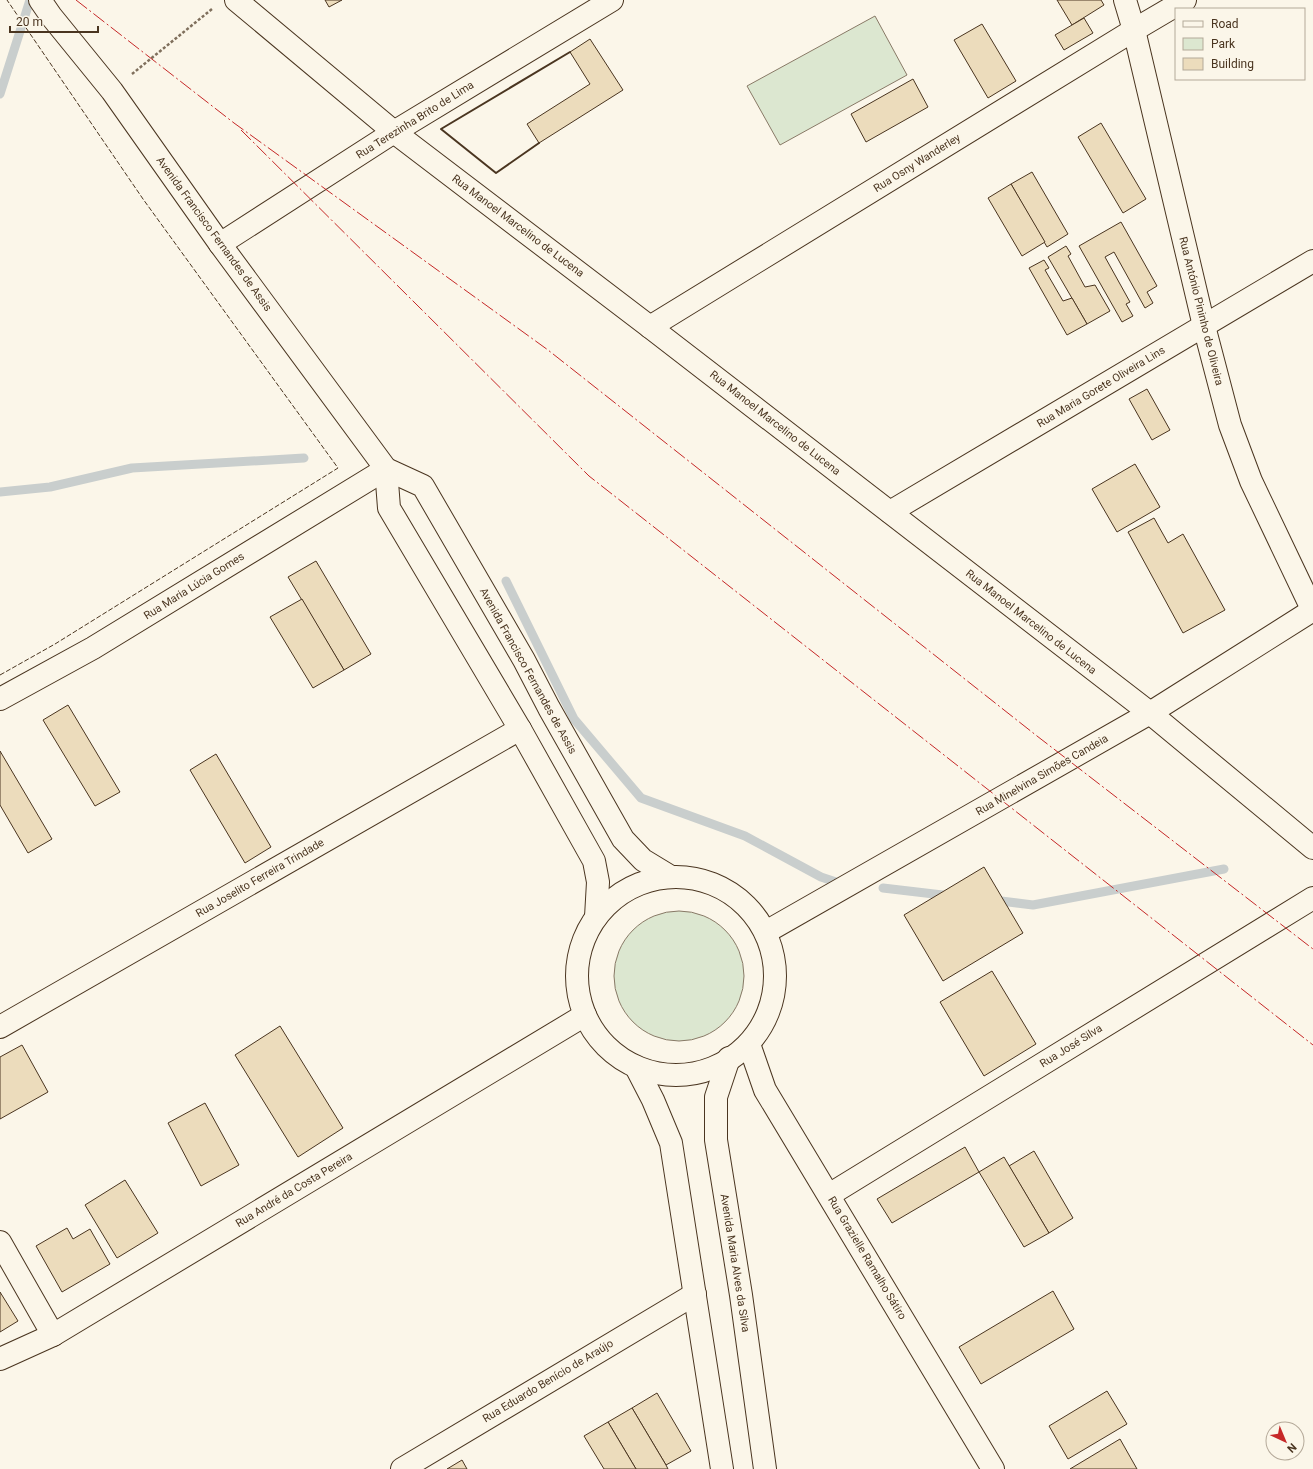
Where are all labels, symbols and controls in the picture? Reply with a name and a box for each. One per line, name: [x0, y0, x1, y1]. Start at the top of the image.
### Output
scale bar: [10, 8, 98, 34]
legend: [1175, 8, 1305, 80]
text: 20 m: [16, 15, 43, 29]
text: Road: [1211, 17, 1239, 31]
text: Park: [1211, 37, 1236, 51]
text: Building: [1211, 57, 1254, 71]
street label: Rua Terezinha Brito de Lima: [354, 78, 476, 162]
street label: Rua Osny Wanderley: [871, 131, 963, 195]
street label: Avenida Francisco Fernandes de Assis: [154, 154, 275, 314]
street label: Rua Manoel Marcelino de Lucena: [449, 172, 587, 280]
street label: Rua António Pininho de Oliveira: [1176, 235, 1226, 387]
street label: Rua Maria Gorete Oliveira Lins: [1035, 343, 1168, 430]
street label: Rua Manoel Marcelino de Lucena: [707, 368, 843, 478]
street label: Rua Maria Lúcia Gomes: [141, 550, 247, 622]
street label: Rua Manoel Marcelino de Lucena: [963, 567, 1099, 677]
street label: Avenida Francisco Fernandes de Assis: [477, 586, 579, 757]
street label: Rua Minelvina Simões Candeia: [974, 732, 1110, 818]
street label: Rua Joselito Ferreira Trindade: [194, 836, 327, 920]
street label: Rua José Silva: [1037, 1022, 1105, 1070]
street label: Rua André da Costa Pereira: [233, 1150, 355, 1230]
street label: Avenida Maria Alves da Silva: [718, 1193, 752, 1333]
street label: Rua Grazielle Ramalho Sátiro: [825, 1194, 909, 1322]
street label: Rua Eduardo Benício de Araújo: [480, 1337, 616, 1425]
north arrow: [1265, 1421, 1305, 1461]
text: N: [1284, 1440, 1299, 1455]

